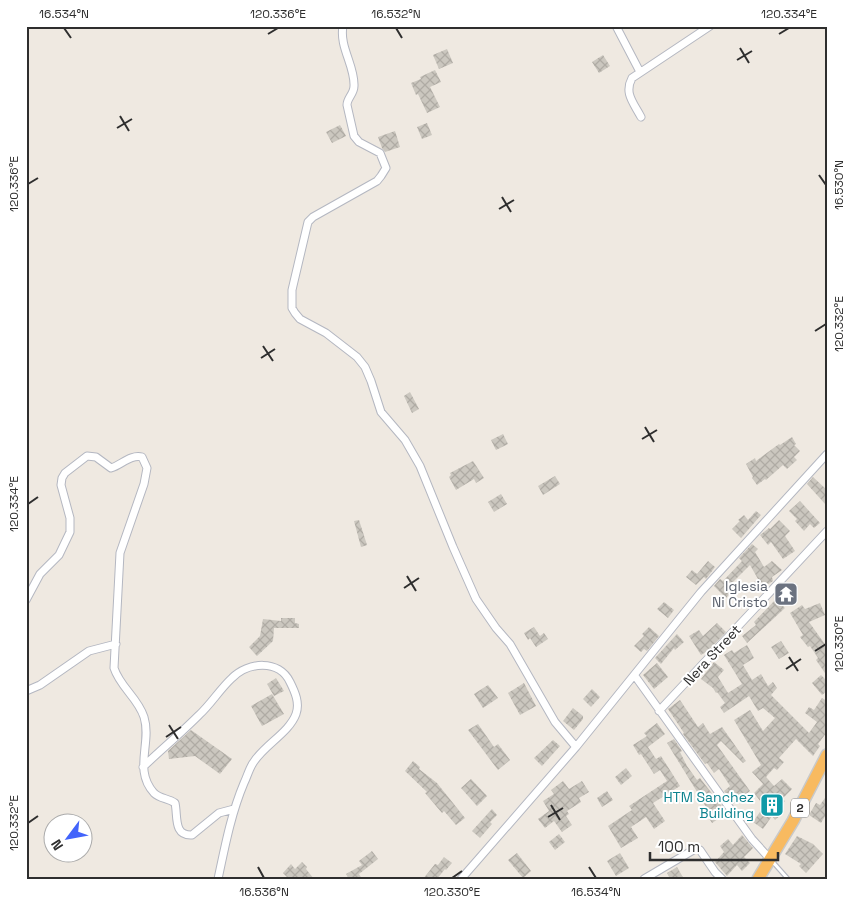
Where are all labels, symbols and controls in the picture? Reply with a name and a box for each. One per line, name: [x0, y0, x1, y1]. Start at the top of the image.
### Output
text: 16.534°N: [39, 6, 89, 22]
text: 120.336°E: [250, 6, 306, 22]
text: 16.532°N: [371, 6, 421, 22]
text: 120.334°E: [761, 6, 817, 22]
text: 120.336°E: [6, 156, 22, 212]
text: 16.530°N: [831, 160, 847, 210]
text: 120.332°E: [831, 296, 847, 352]
text: 120.334°E: [6, 476, 22, 532]
place label: Iglesia Ni Cristo: [712, 577, 768, 611]
temple icon: Iglesia Ni Cristo: [773, 581, 799, 607]
text: 120.330°E: [831, 616, 847, 672]
street label: Nera Street: [679, 621, 745, 689]
place label: HTM Sanchez Building: [663, 788, 754, 822]
building icon: HTM Sanchez Building: [759, 792, 785, 818]
text: 120.332°E: [6, 795, 22, 851]
road number: 2: [791, 798, 809, 818]
north arrow: [42, 812, 92, 862]
scale bar: [650, 830, 778, 862]
text: N: [47, 836, 67, 854]
text: 100 m: [658, 837, 700, 856]
text: 16.536°N: [239, 884, 289, 900]
text: 120.330°E: [424, 884, 480, 900]
text: 16.534°N: [571, 884, 621, 900]

